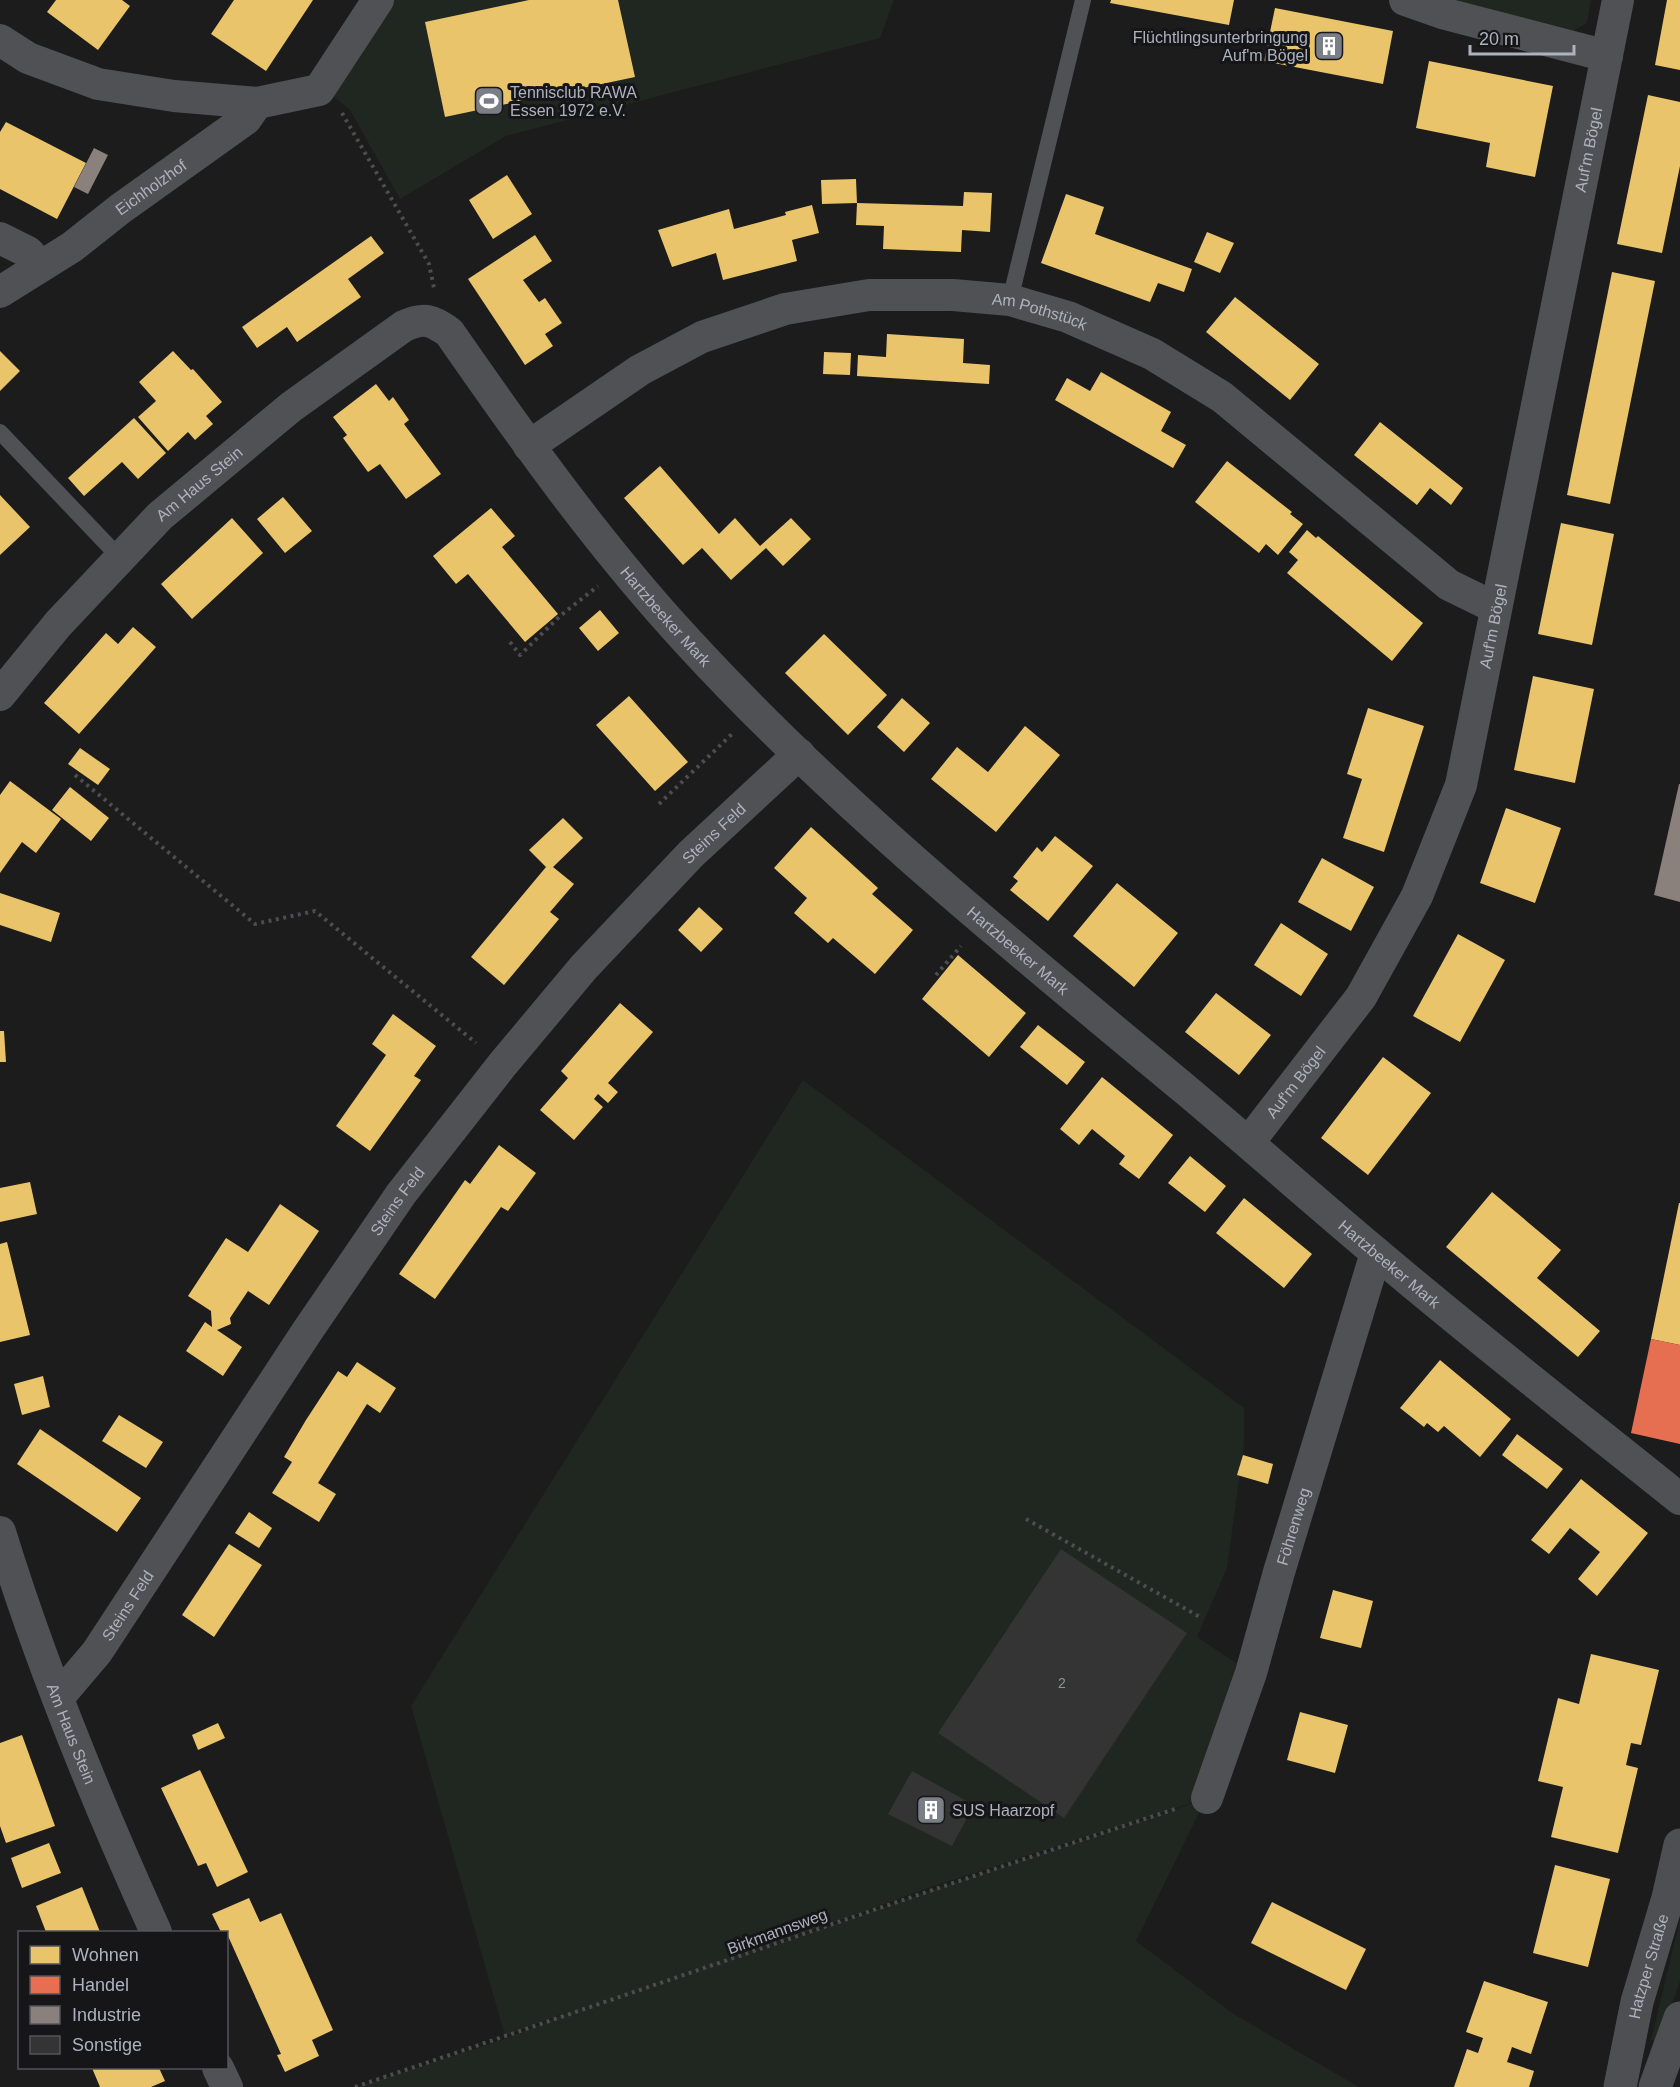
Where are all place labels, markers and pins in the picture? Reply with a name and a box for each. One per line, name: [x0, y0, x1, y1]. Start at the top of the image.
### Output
place label: Flüchtlingsunterbringung Auf'm Bögel: [1133, 29, 1308, 64]
building icon: Flüchtlingsunterbringung Auf'm Bögel: [1313, 30, 1345, 62]
place label: Tennisclub RAWA Essen 1972 e.V.: [510, 84, 637, 119]
sports icon: Tennisclub RAWA Essen 1972 e.V.: [473, 85, 505, 117]
building icon: SUS Haarzopf: [915, 1794, 947, 1826]
place label: SUS Haarzopf: [952, 1802, 1055, 1819]

